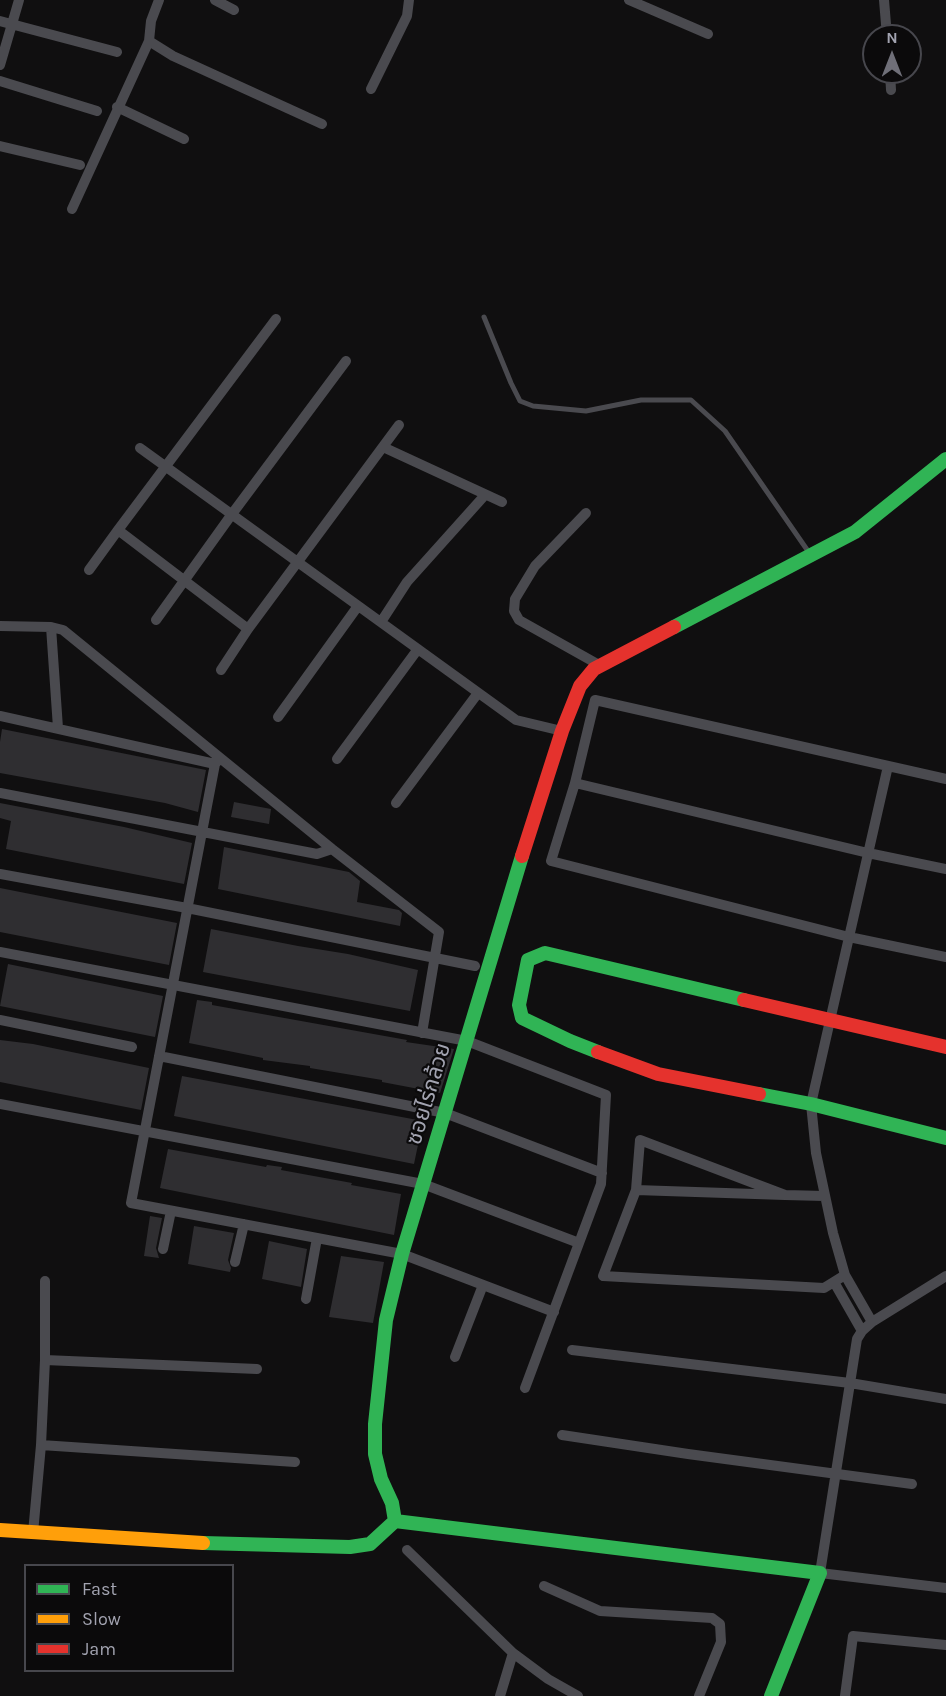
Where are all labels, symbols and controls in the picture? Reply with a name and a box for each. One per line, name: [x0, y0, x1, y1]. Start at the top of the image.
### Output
north arrow: [862, 24, 922, 84]
text: N: [886, 28, 898, 47]
street label: ซอยไร่กล้วย: [401, 1040, 457, 1148]
legend: [24, 1564, 234, 1672]
text: Fast: [82, 1578, 117, 1600]
text: Slow: [82, 1608, 121, 1630]
text: Jam: [82, 1638, 116, 1660]

